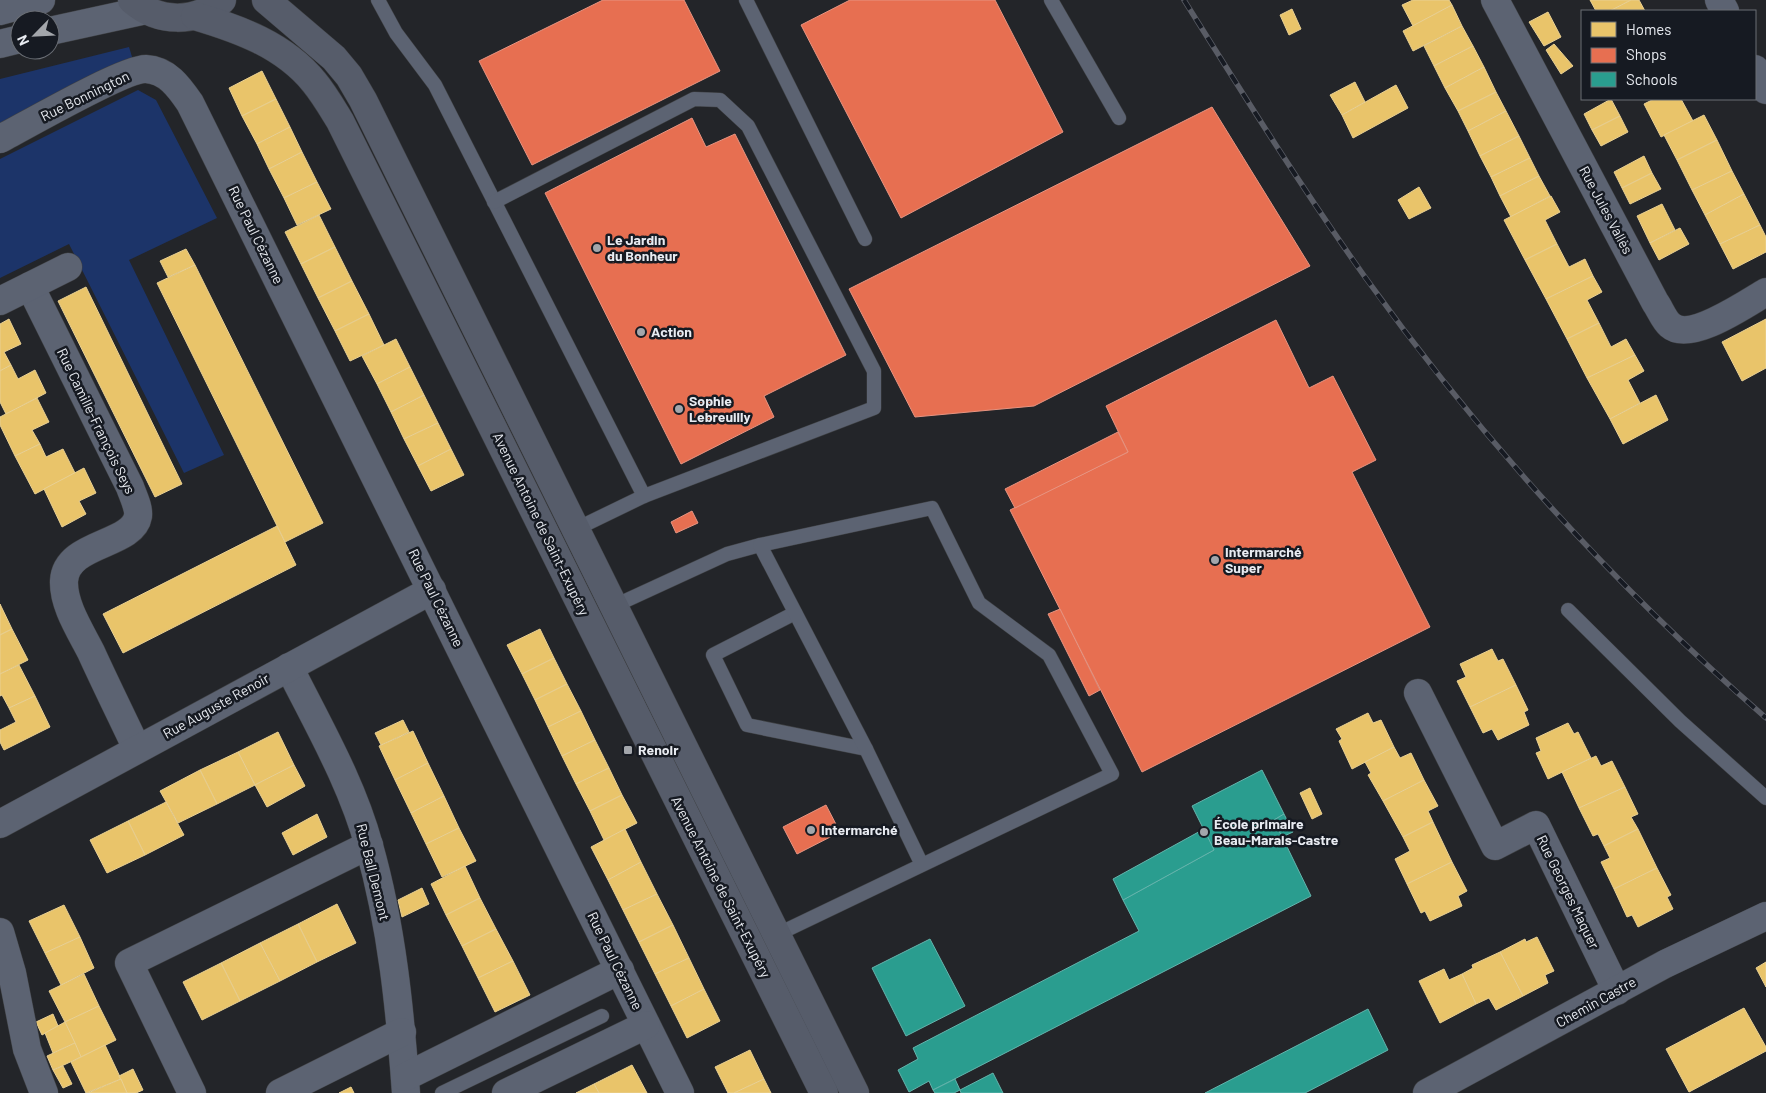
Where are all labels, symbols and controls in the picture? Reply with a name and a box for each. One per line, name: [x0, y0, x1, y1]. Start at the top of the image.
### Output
north arrow: [10, 10, 60, 60]
legend: [1581, 10, 1756, 100]
text: Homes: [1626, 20, 1671, 38]
text: N: [13, 33, 32, 48]
text: Shops: [1626, 45, 1666, 63]
street label: Rue Bonnington: [38, 67, 132, 124]
text: Schools: [1626, 70, 1678, 88]
street label: Rue Jules Vallès: [1576, 163, 1637, 257]
street label: Rue Paul Cézanne: [225, 183, 288, 287]
place label: Le Jardin du Bonheur: [607, 231, 678, 264]
marker: Le Jardin du Bonheur: [591, 242, 603, 254]
place label: Action: [651, 323, 692, 340]
marker: Action: [635, 326, 647, 338]
street label: Rue Camille-François Seys: [54, 345, 139, 497]
place label: Sophie Lebreuilly: [689, 392, 751, 425]
marker: Sophie Lebreuilly: [673, 403, 685, 415]
street label: Avenue Antoine de Saint-Exupéry: [490, 429, 594, 619]
place label: Intermarché Super: [1225, 543, 1302, 576]
street label: Rue Paul Cézanne: [405, 546, 468, 650]
marker: Intermarché Super: [1209, 554, 1221, 566]
street label: Rue Auguste Renoir: [160, 669, 272, 742]
place label: Renoir: [638, 741, 679, 758]
marker: Renoir: [622, 744, 634, 756]
street label: Avenue Antoine de Saint-Exupéry: [668, 793, 775, 981]
place label: École primaire Beau-Marais-Castre: [1214, 815, 1339, 848]
place label: Intermarché: [821, 821, 898, 838]
street label: Rue Ball Demont: [353, 822, 394, 922]
marker: Intermarché: [805, 824, 817, 836]
marker: École primaire Beau-Marais-Castre: [1198, 826, 1210, 838]
street label: Rue Georges Maquer: [1534, 832, 1603, 951]
street label: Rue Paul Cézanne: [584, 909, 647, 1013]
street label: Chemin Castre: [1553, 973, 1639, 1031]

